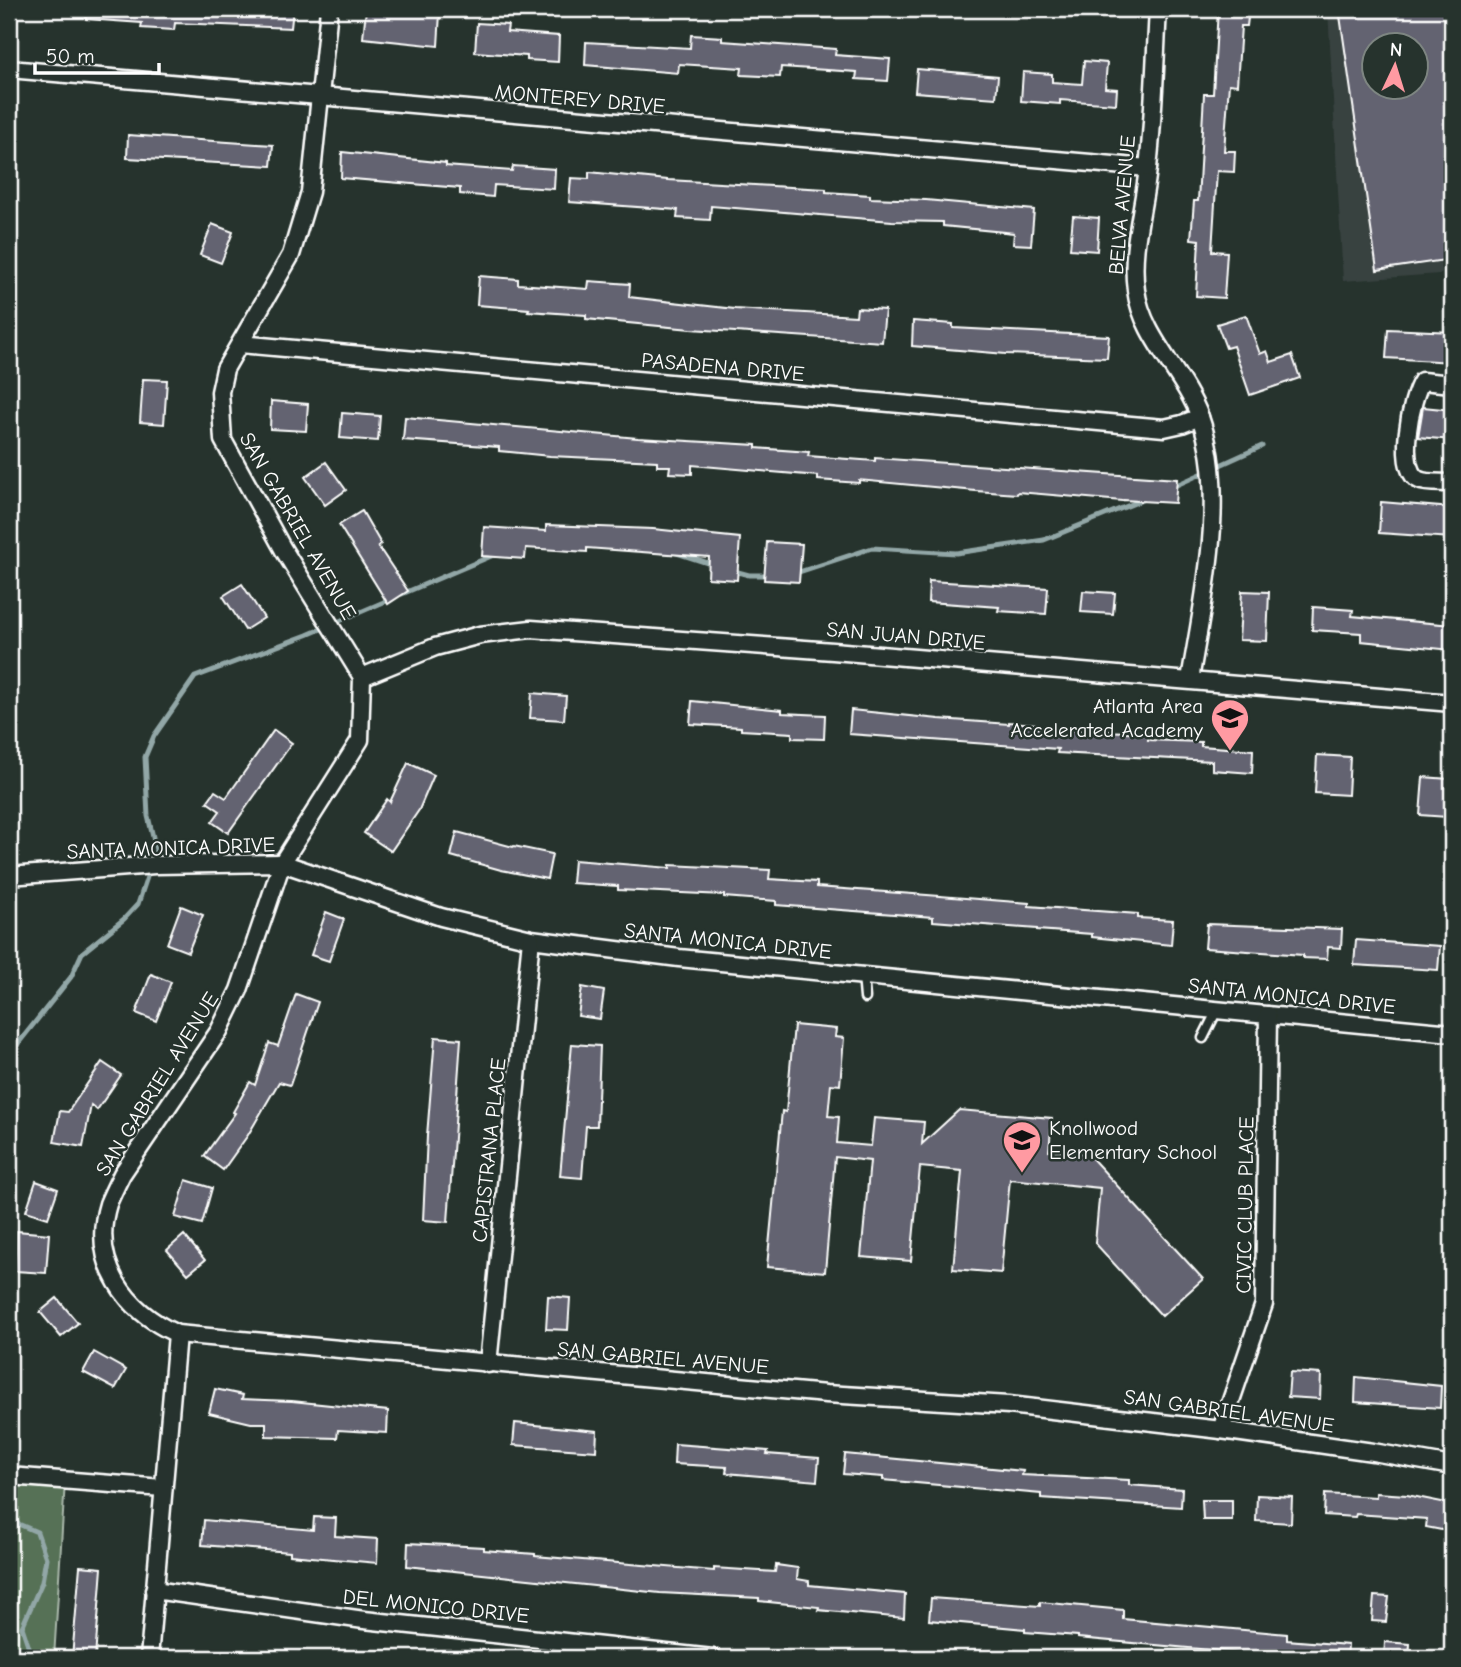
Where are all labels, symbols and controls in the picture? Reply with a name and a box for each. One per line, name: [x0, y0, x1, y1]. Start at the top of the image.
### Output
scale bar: [35, 32, 159, 76]
north arrow: [1360, 32, 1430, 102]
text: N: [1389, 39, 1403, 61]
text: 50 m: [46, 44, 95, 68]
street label: MONTEREY DRIVE: [494, 80, 666, 118]
street label: BELVA AVENUE: [1104, 134, 1140, 276]
street label: PASADENA DRIVE: [640, 348, 806, 386]
street label: SAN GABRIEL AVENUE: [235, 428, 361, 624]
street label: SAN JUAN DRIVE: [826, 617, 986, 655]
place label: Atlanta Area Accelerated Academy: [1011, 694, 1204, 742]
school or university icon: Atlanta Area Accelerated Academy: [1209, 697, 1251, 752]
street label: SANTA MONICA DRIVE: [66, 832, 276, 864]
street label: SANTA MONICA DRIVE: [623, 918, 833, 964]
street label: SANTA MONICA DRIVE: [1187, 973, 1397, 1019]
street label: SAN GABRIEL AVENUE: [91, 988, 223, 1180]
street label: CAPISTRANA PLACE: [467, 1057, 511, 1243]
place label: Knollwood Elementary School: [1049, 1116, 1217, 1164]
street label: CIVIC CLUB PLACE: [1231, 1116, 1259, 1294]
school or university icon: Knollwood Elementary School: [1001, 1119, 1043, 1174]
street label: SAN GABRIEL AVENUE: [556, 1337, 770, 1379]
street label: SAN GABRIEL AVENUE: [1122, 1384, 1336, 1438]
street label: DEL MONICO DRIVE: [342, 1584, 530, 1628]

